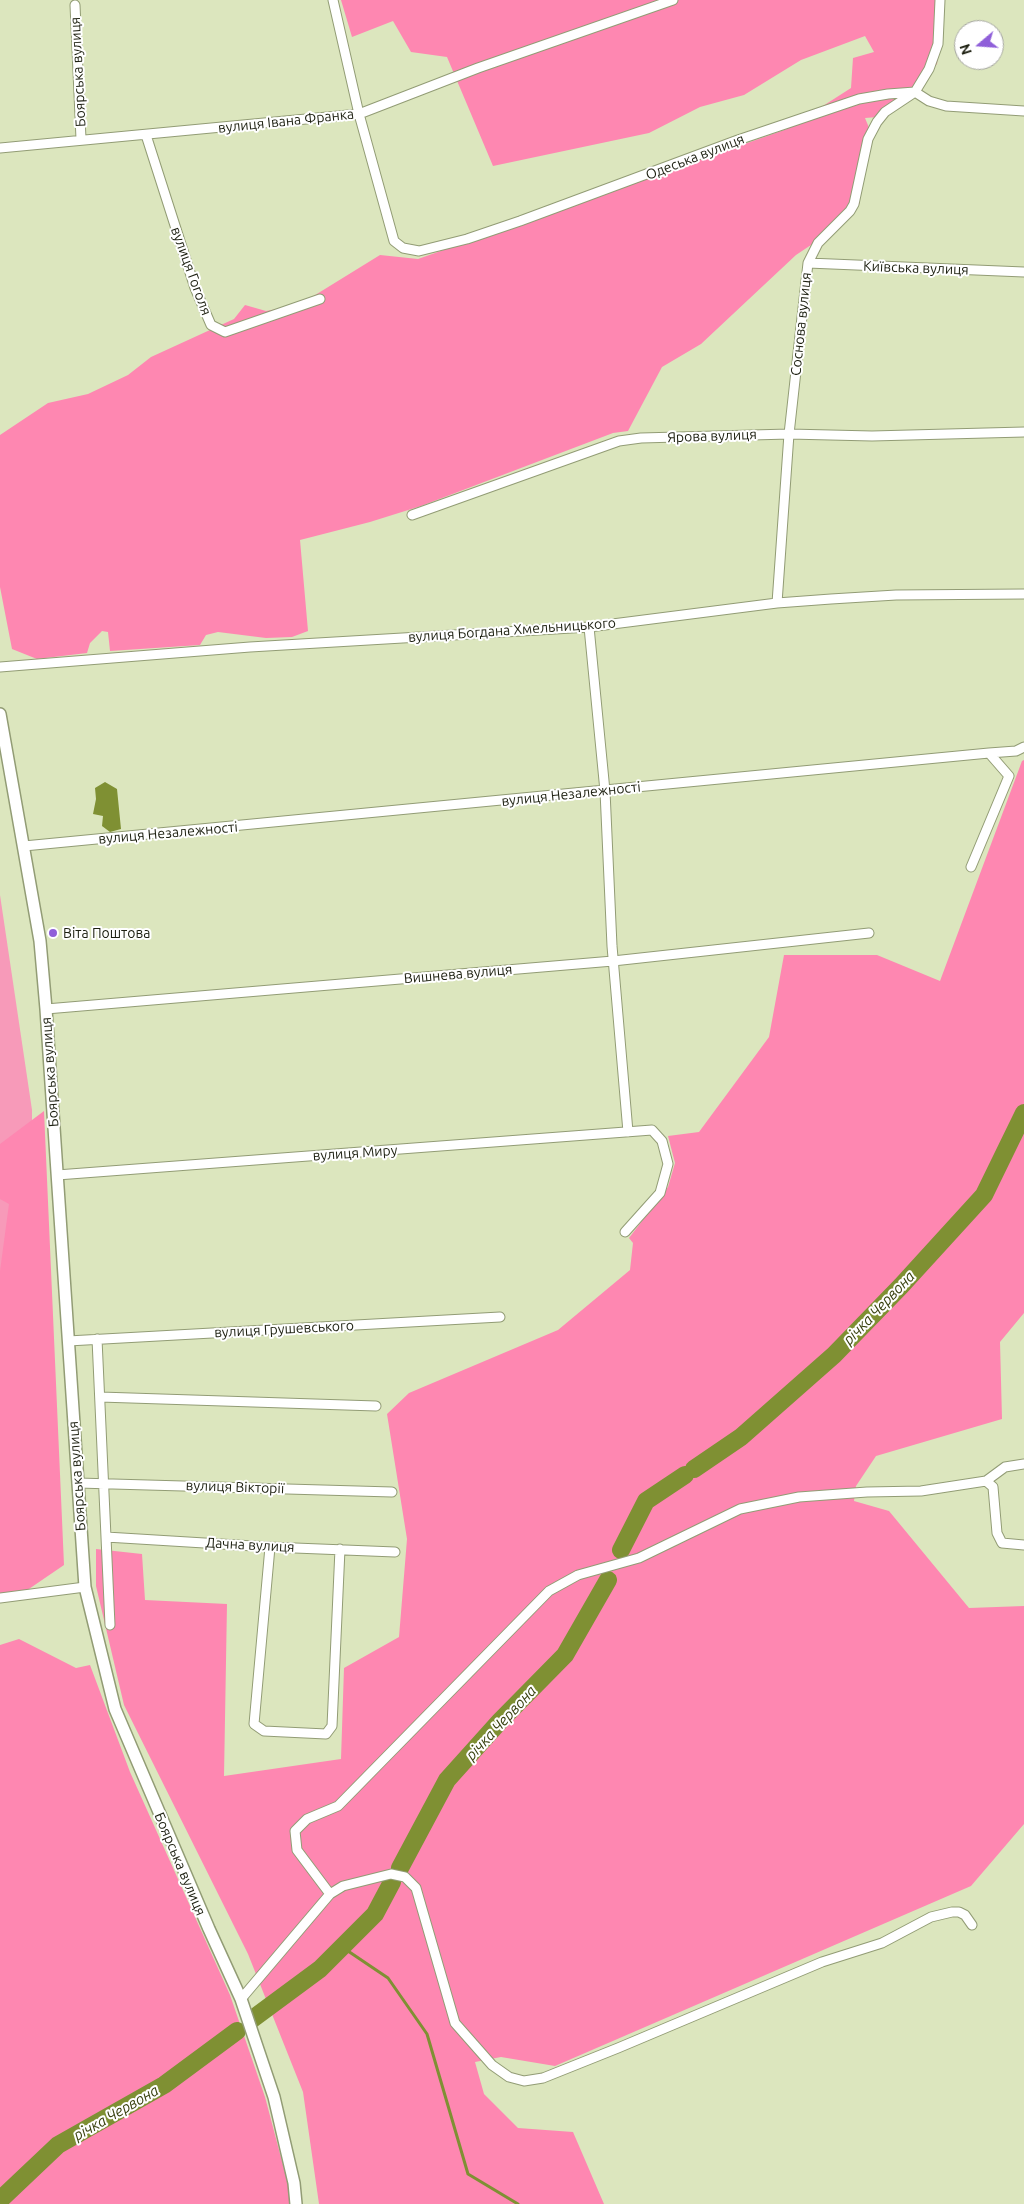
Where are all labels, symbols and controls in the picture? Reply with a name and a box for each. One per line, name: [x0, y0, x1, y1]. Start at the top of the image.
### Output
street label: Боярська вулиця: [67, 16, 89, 128]
north arrow: [954, 20, 1004, 70]
text: N: [956, 42, 975, 57]
street label: вулиця Івана Франка: [217, 106, 355, 136]
street label: Одеська вулиця: [643, 130, 747, 184]
street label: вулиця Гоголя: [167, 224, 215, 318]
street label: Київська вулиця: [863, 258, 969, 278]
street label: Соснова вулиця: [787, 271, 815, 377]
street label: Ярова вулиця: [667, 426, 757, 446]
street label: вулиця Богдана Хмельницького: [408, 614, 616, 646]
street label: вулиця Незалежності: [501, 778, 641, 810]
street label: вулиця Незалежності: [98, 819, 238, 847]
place label: Віта Поштова: [63, 925, 150, 941]
marker: Віта Поштова: [47, 927, 59, 939]
street label: Вишнева вулиця: [403, 961, 513, 987]
street label: Боярська вулиця: [38, 1016, 62, 1128]
street label: вулиця Миру: [312, 1142, 398, 1164]
water label: річка Червона: [839, 1268, 919, 1348]
street label: вулиця Грушевського: [214, 1317, 354, 1341]
street label: Боярська вулиця: [65, 1420, 89, 1532]
street label: вулиця Вікторії: [185, 1477, 285, 1497]
street label: Дачна вулиця: [205, 1534, 295, 1556]
water label: річка Червона: [462, 1682, 540, 1764]
street label: Боярська вулиця: [151, 1810, 209, 1918]
water label: річка Червона: [70, 2081, 162, 2145]

